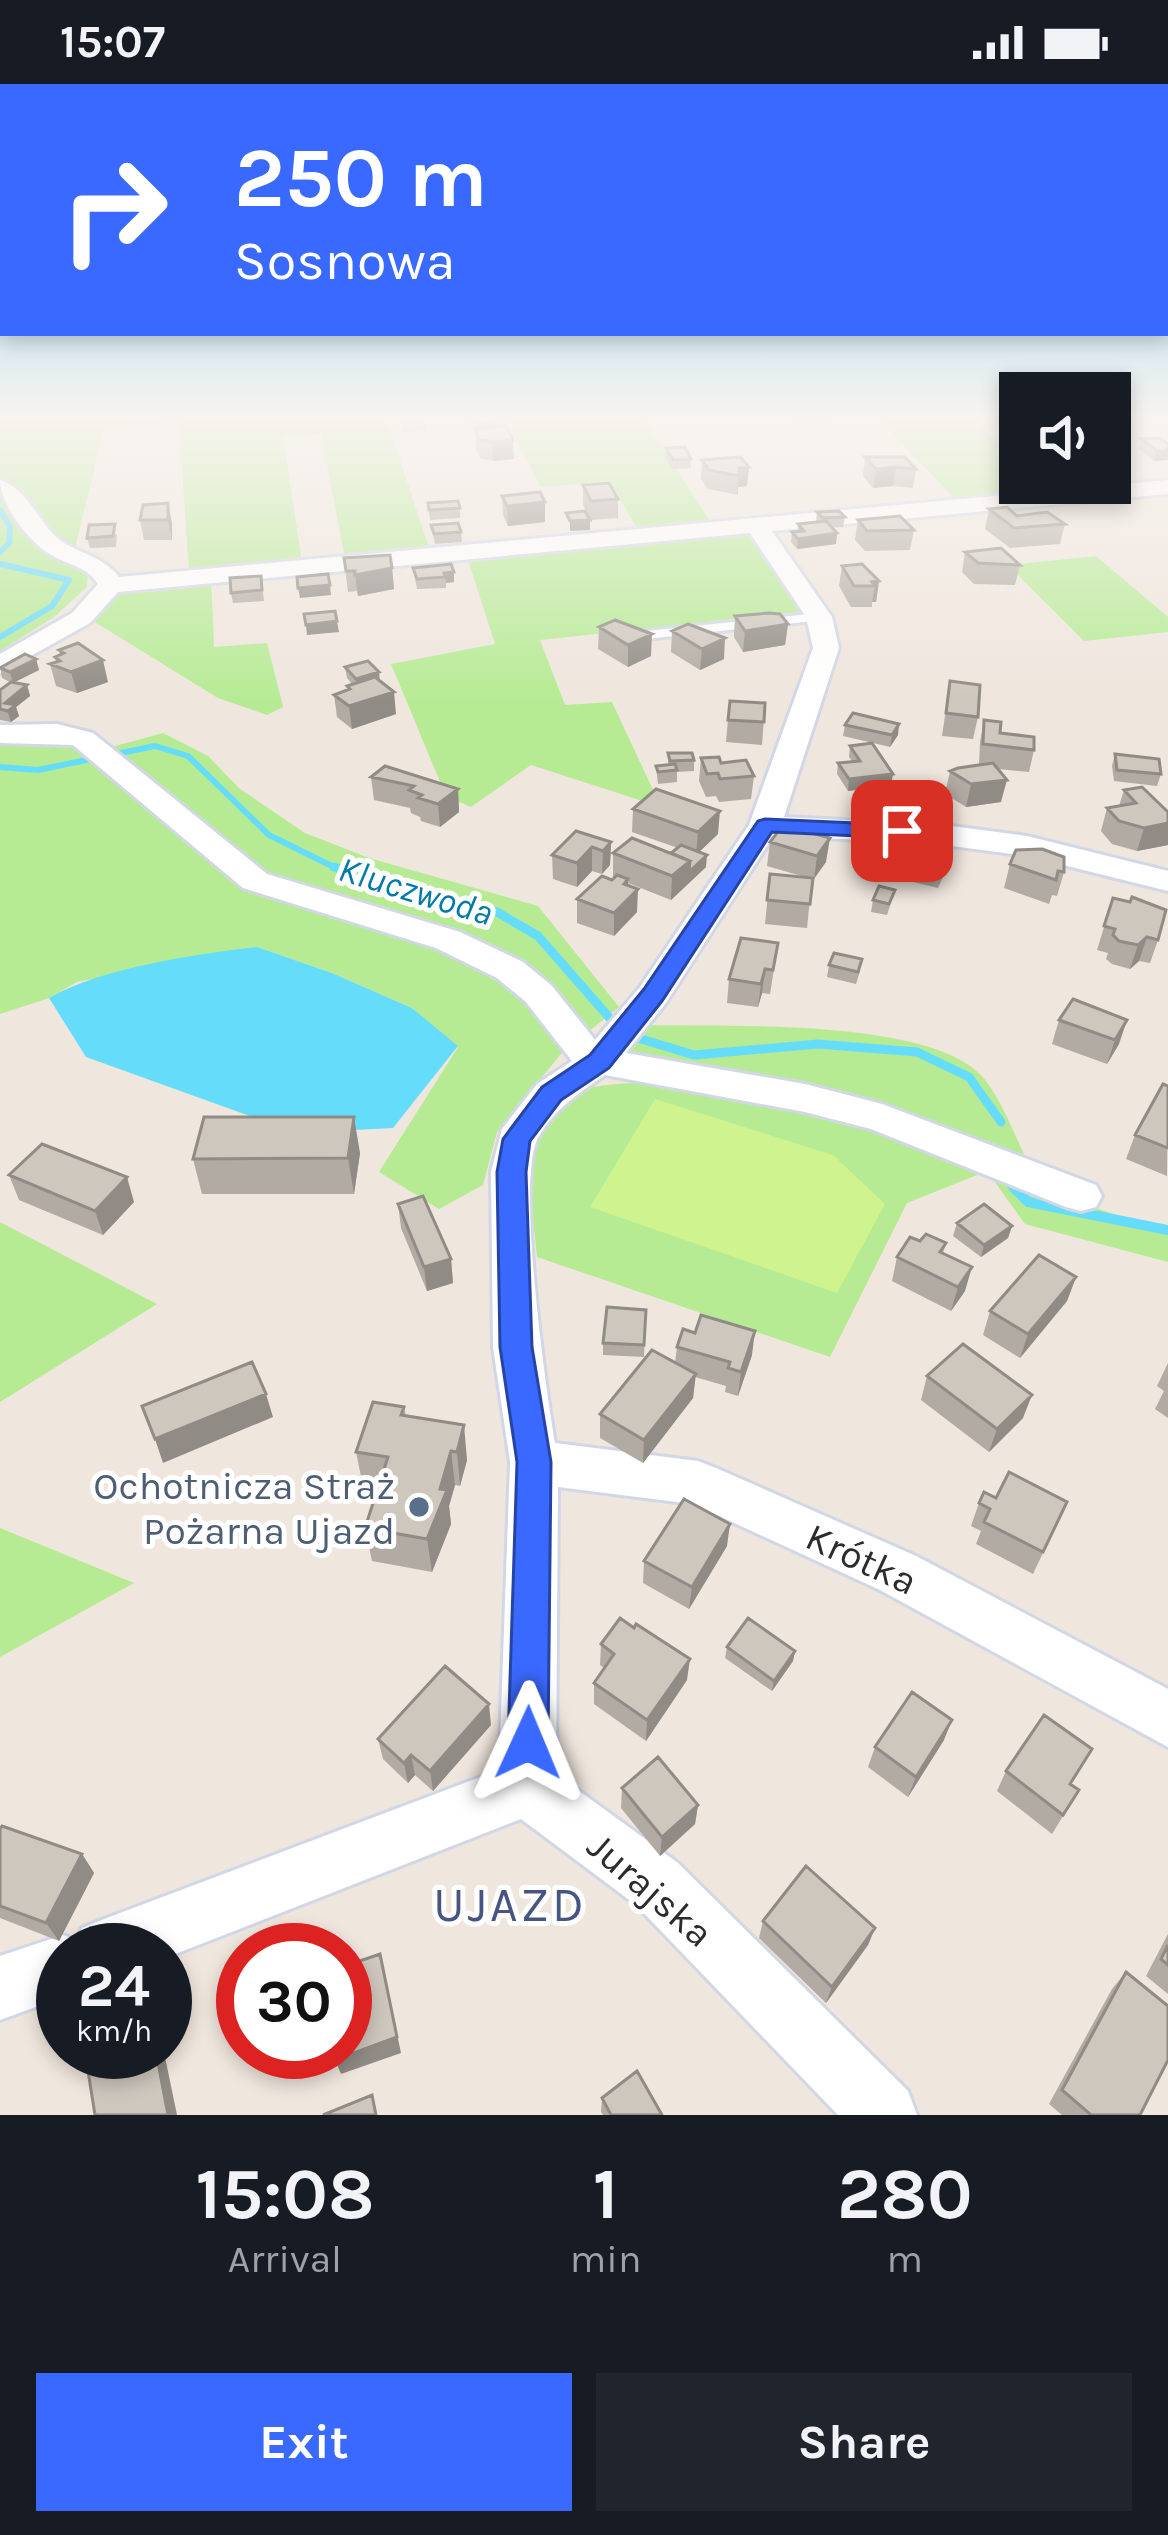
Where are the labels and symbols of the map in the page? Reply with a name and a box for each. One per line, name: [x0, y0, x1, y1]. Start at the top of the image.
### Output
pin: [851, 780, 953, 882]
water label: Kluczwoda: [334, 848, 498, 934]
place label: Ochotnicza Straż Pożarna Ujazd: [93, 1463, 395, 1554]
marker: Ochotnicza Straż Pożarna Ujazd: [406, 1494, 432, 1520]
street label: Krótka: [799, 1513, 924, 1605]
position arrow: [465, 1680, 591, 1806]
street label: Jurajska: [578, 1823, 722, 1957]
district label: UJAZD: [433, 1877, 587, 1933]
speed limit sign: 30: [216, 1923, 372, 2079]

